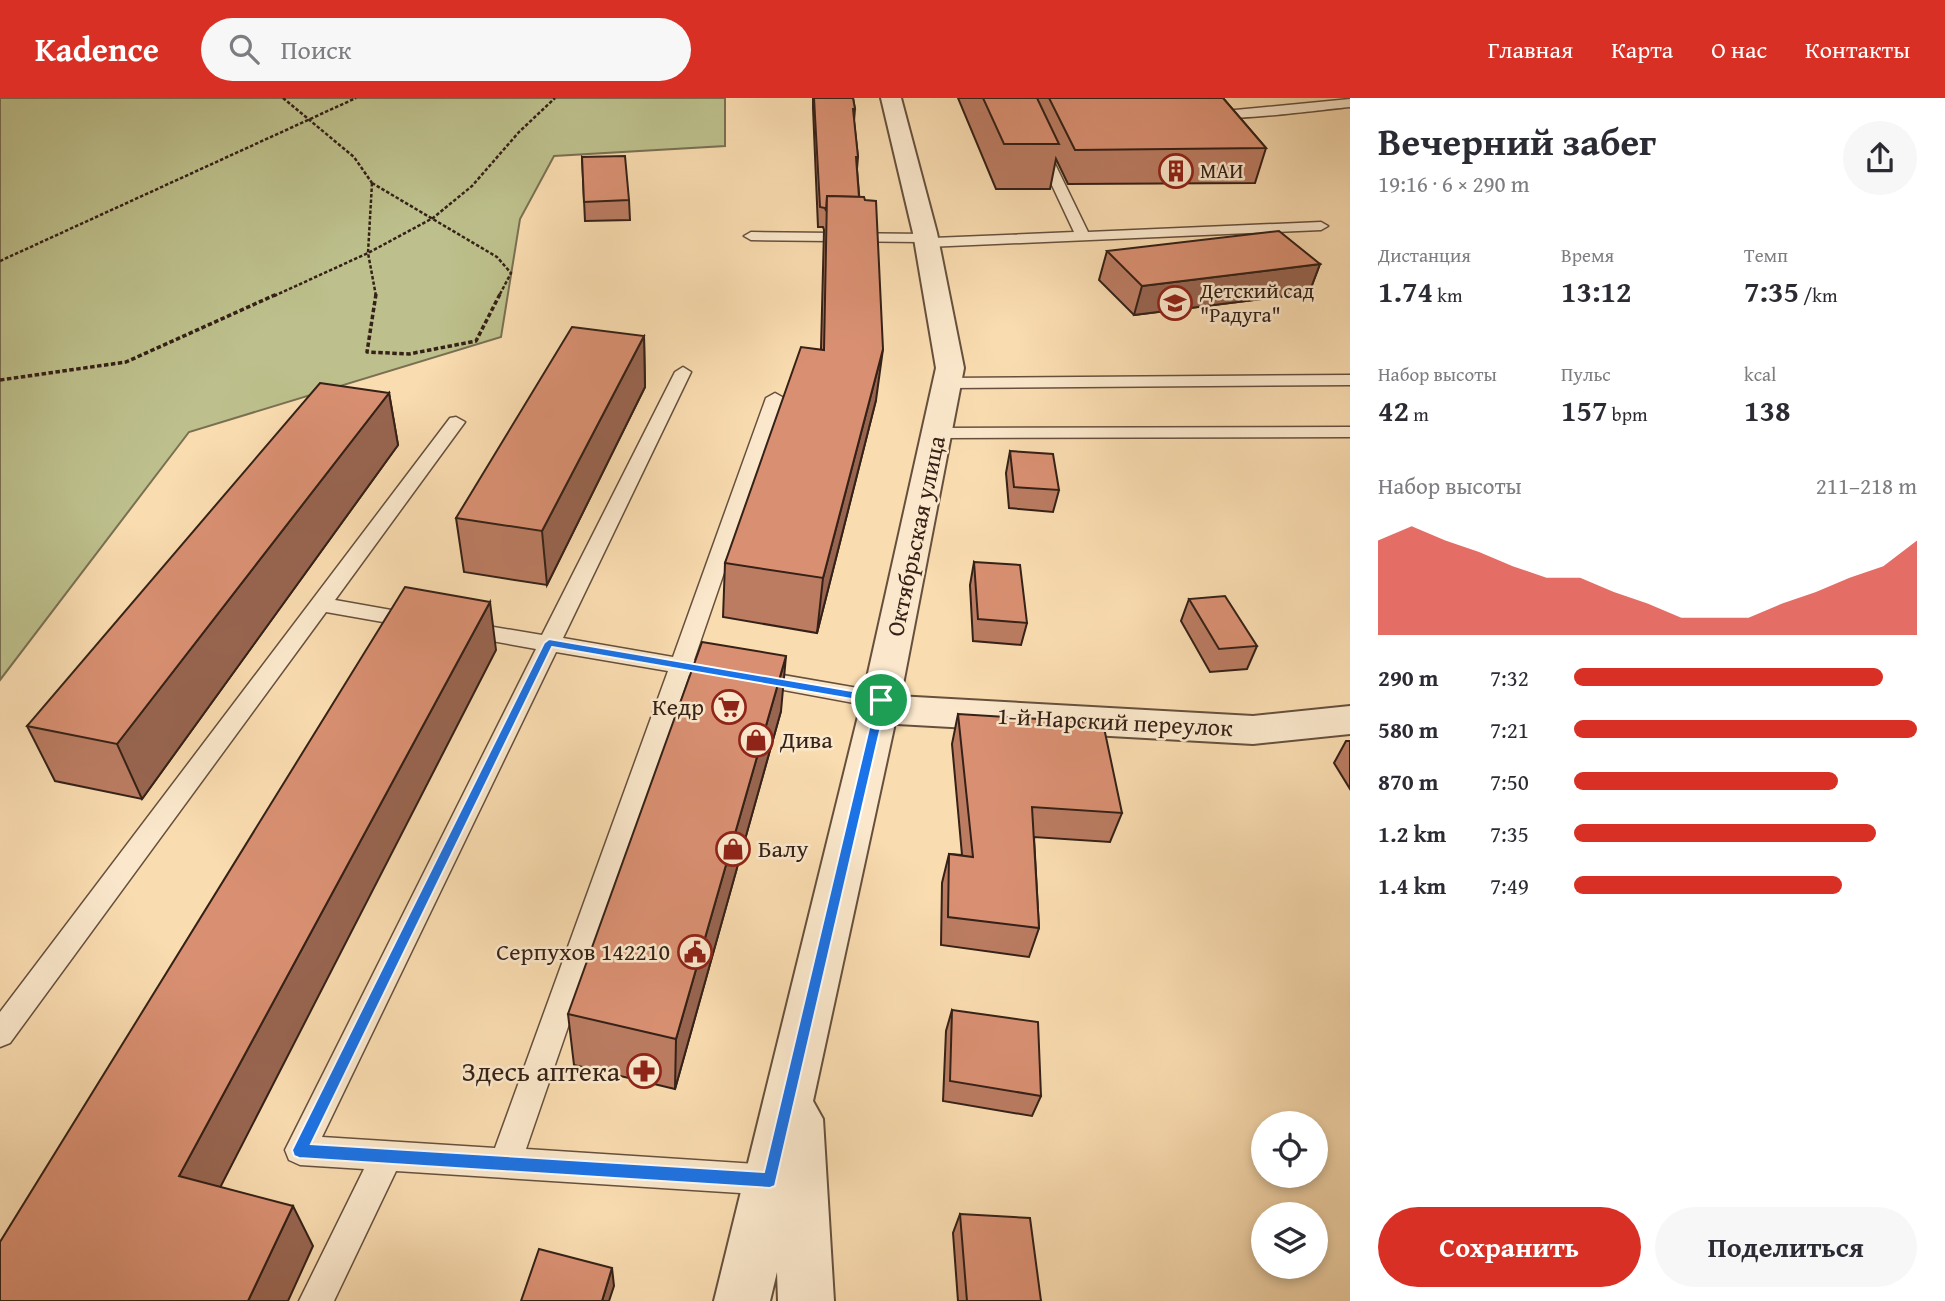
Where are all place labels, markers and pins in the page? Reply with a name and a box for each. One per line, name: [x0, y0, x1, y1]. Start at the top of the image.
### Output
building icon: МАИ: [1157, 152, 1195, 190]
place label: МАИ: [1200, 155, 1243, 186]
place label: Детский сад "Радуга": [1199, 275, 1315, 330]
school or university icon: Детский сад "Радуга": [1156, 284, 1194, 322]
pin: [851, 670, 911, 730]
supermarket icon: Кедр: [710, 688, 748, 726]
place label: Кедр: [652, 689, 704, 724]
shop icon: Дива: [737, 721, 775, 759]
place label: Дива: [779, 722, 833, 757]
shop icon: Балу: [714, 830, 752, 868]
place label: Балу: [758, 831, 808, 866]
public building icon: Серпухов 142210: [676, 933, 714, 971]
place label: Серпухов 142210: [496, 934, 670, 969]
place label: Здесь аптека: [462, 1050, 621, 1091]
pharmacy icon: Здесь аптека: [625, 1052, 663, 1090]

